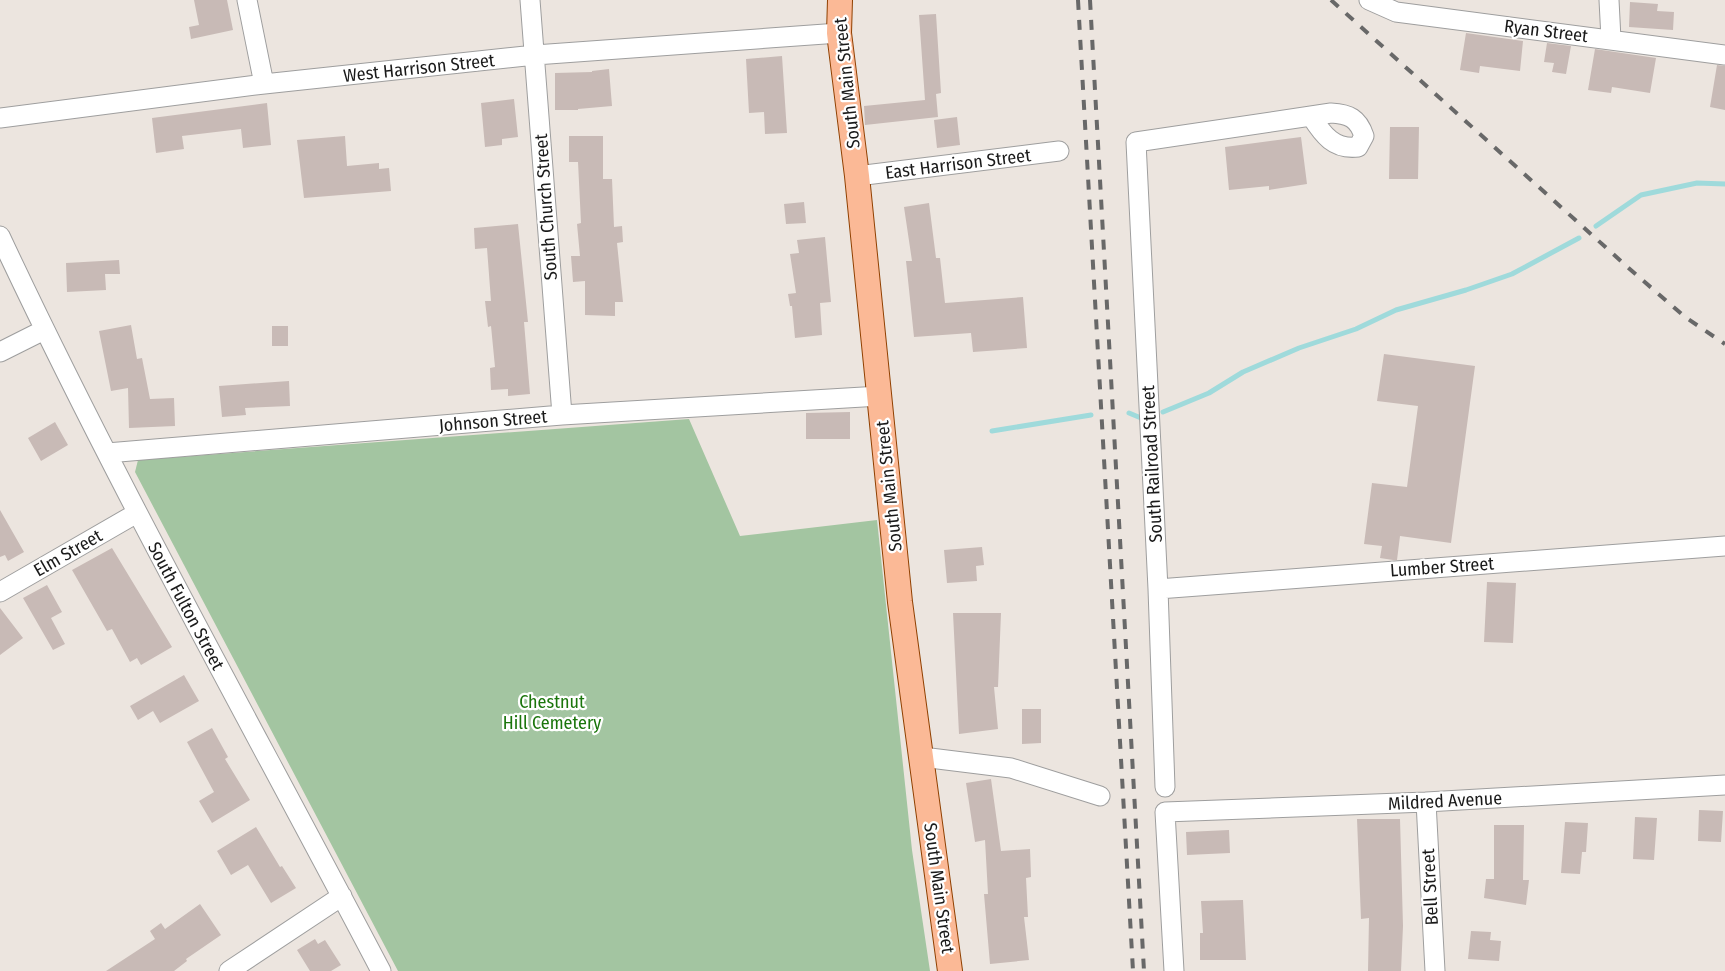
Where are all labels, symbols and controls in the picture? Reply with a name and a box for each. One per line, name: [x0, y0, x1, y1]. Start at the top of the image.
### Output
street label: Ryan Street: [1503, 15, 1589, 47]
street label: South Main Street: [829, 16, 865, 150]
street label: West Harrison Street: [342, 49, 496, 87]
street label: South Church Street: [530, 133, 562, 281]
street label: East Harrison Street: [884, 144, 1032, 184]
street label: South Railroad Street: [1137, 385, 1167, 543]
street label: Johnson Street: [438, 405, 548, 437]
street label: South Main Street: [871, 419, 907, 553]
street label: Elm Street: [30, 525, 106, 581]
street label: South Fulton Street: [143, 538, 229, 674]
street label: Lumber Street: [1389, 552, 1495, 582]
park label: Chestnut Hill Cemetery: [503, 691, 601, 734]
street label: Mildred Avenue: [1387, 787, 1503, 815]
street label: South Main Street: [919, 821, 959, 955]
street label: Bell Street: [1417, 848, 1443, 926]

